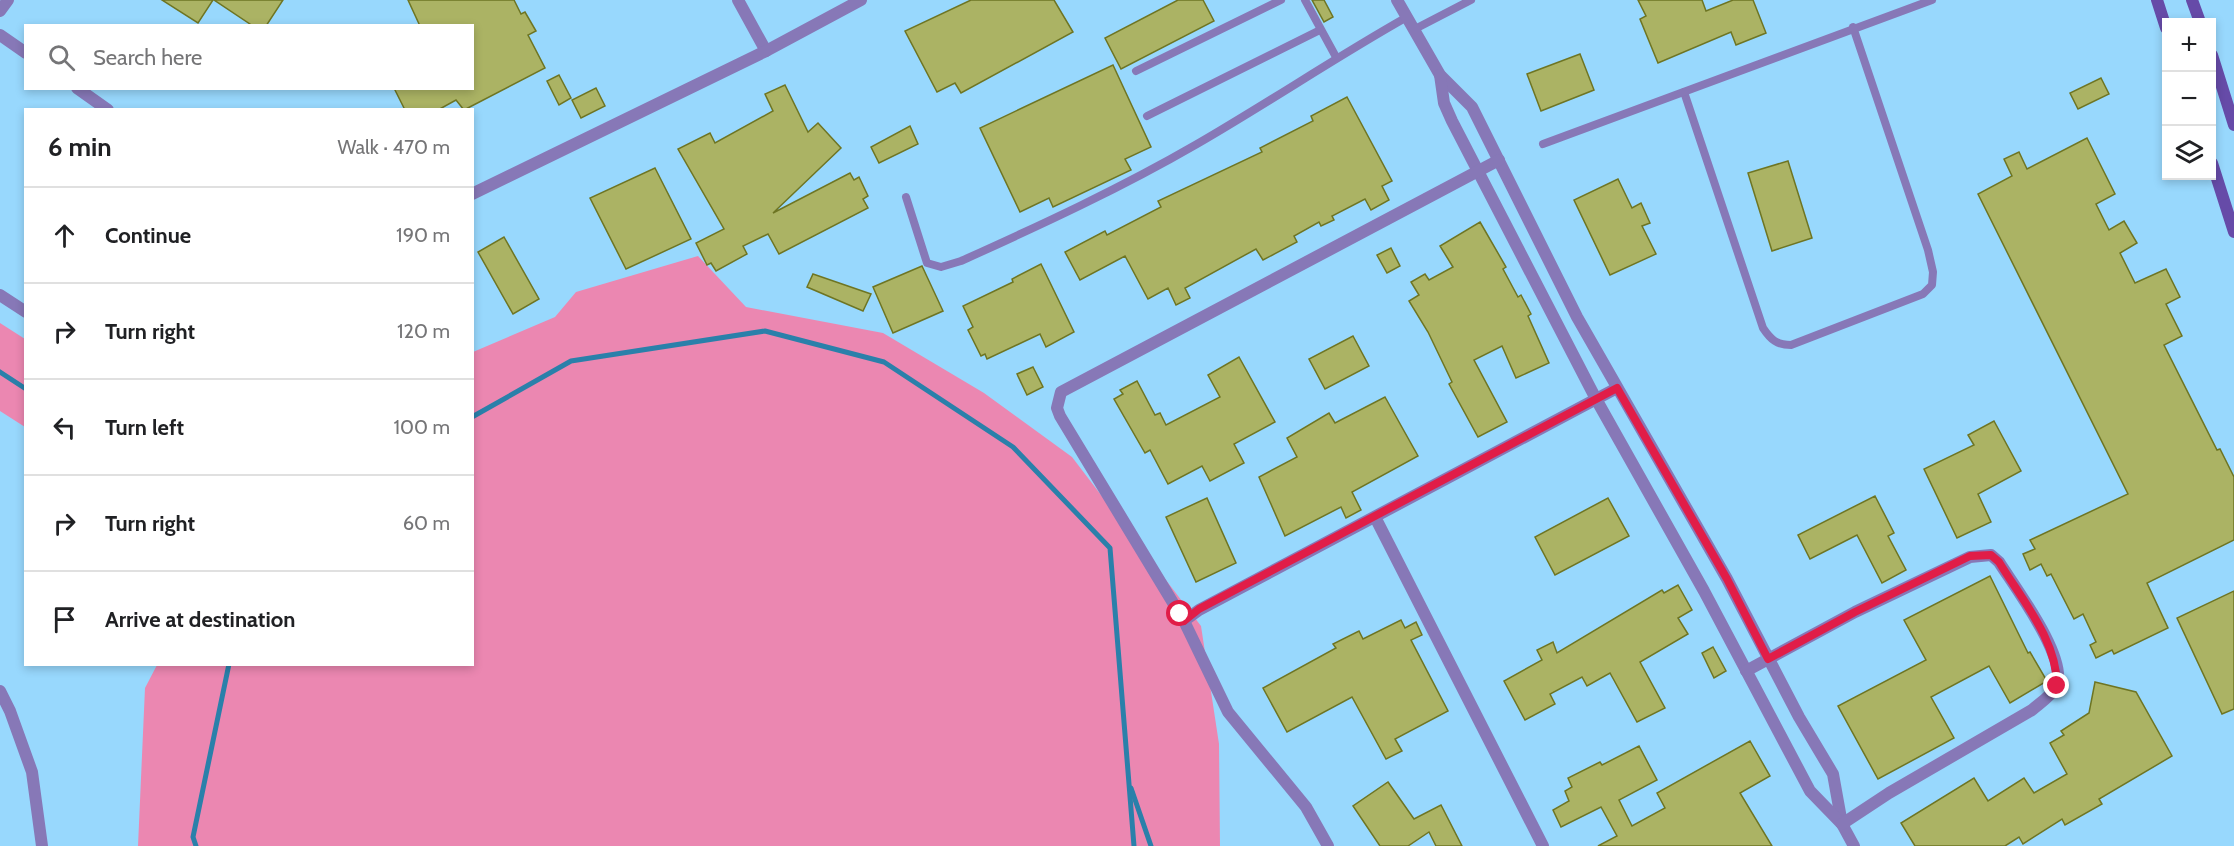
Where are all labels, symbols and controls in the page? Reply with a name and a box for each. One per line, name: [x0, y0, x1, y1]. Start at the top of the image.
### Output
map controls: [2162, 18, 2216, 180]
button: +: [2162, 18, 2216, 72]
search box: [24, 24, 474, 90]
icon: search: [45, 41, 78, 74]
text: Search here: [93, 44, 202, 71]
button: −: [2162, 72, 2216, 126]
button: layers: [2162, 126, 2216, 180]
text: 6 min: [48, 131, 112, 163]
text: Walk · 470 m: [337, 135, 450, 159]
icon: ahead: [48, 219, 81, 252]
text: Continue: [105, 222, 191, 249]
text: 190 m: [396, 223, 450, 247]
icon: right: [48, 315, 81, 348]
text: Turn right: [105, 318, 195, 345]
text: 120 m: [397, 319, 450, 343]
icon: left: [48, 411, 81, 444]
text: Turn left: [105, 414, 184, 441]
text: 100 m: [394, 415, 450, 439]
icon: right: [48, 507, 81, 540]
text: Turn right: [105, 510, 195, 537]
text: 60 m: [403, 511, 450, 535]
route start: [1166, 600, 1192, 626]
icon: arrive: [48, 603, 81, 636]
text: Arrive at destination: [105, 606, 295, 633]
route end: [2043, 672, 2069, 698]

